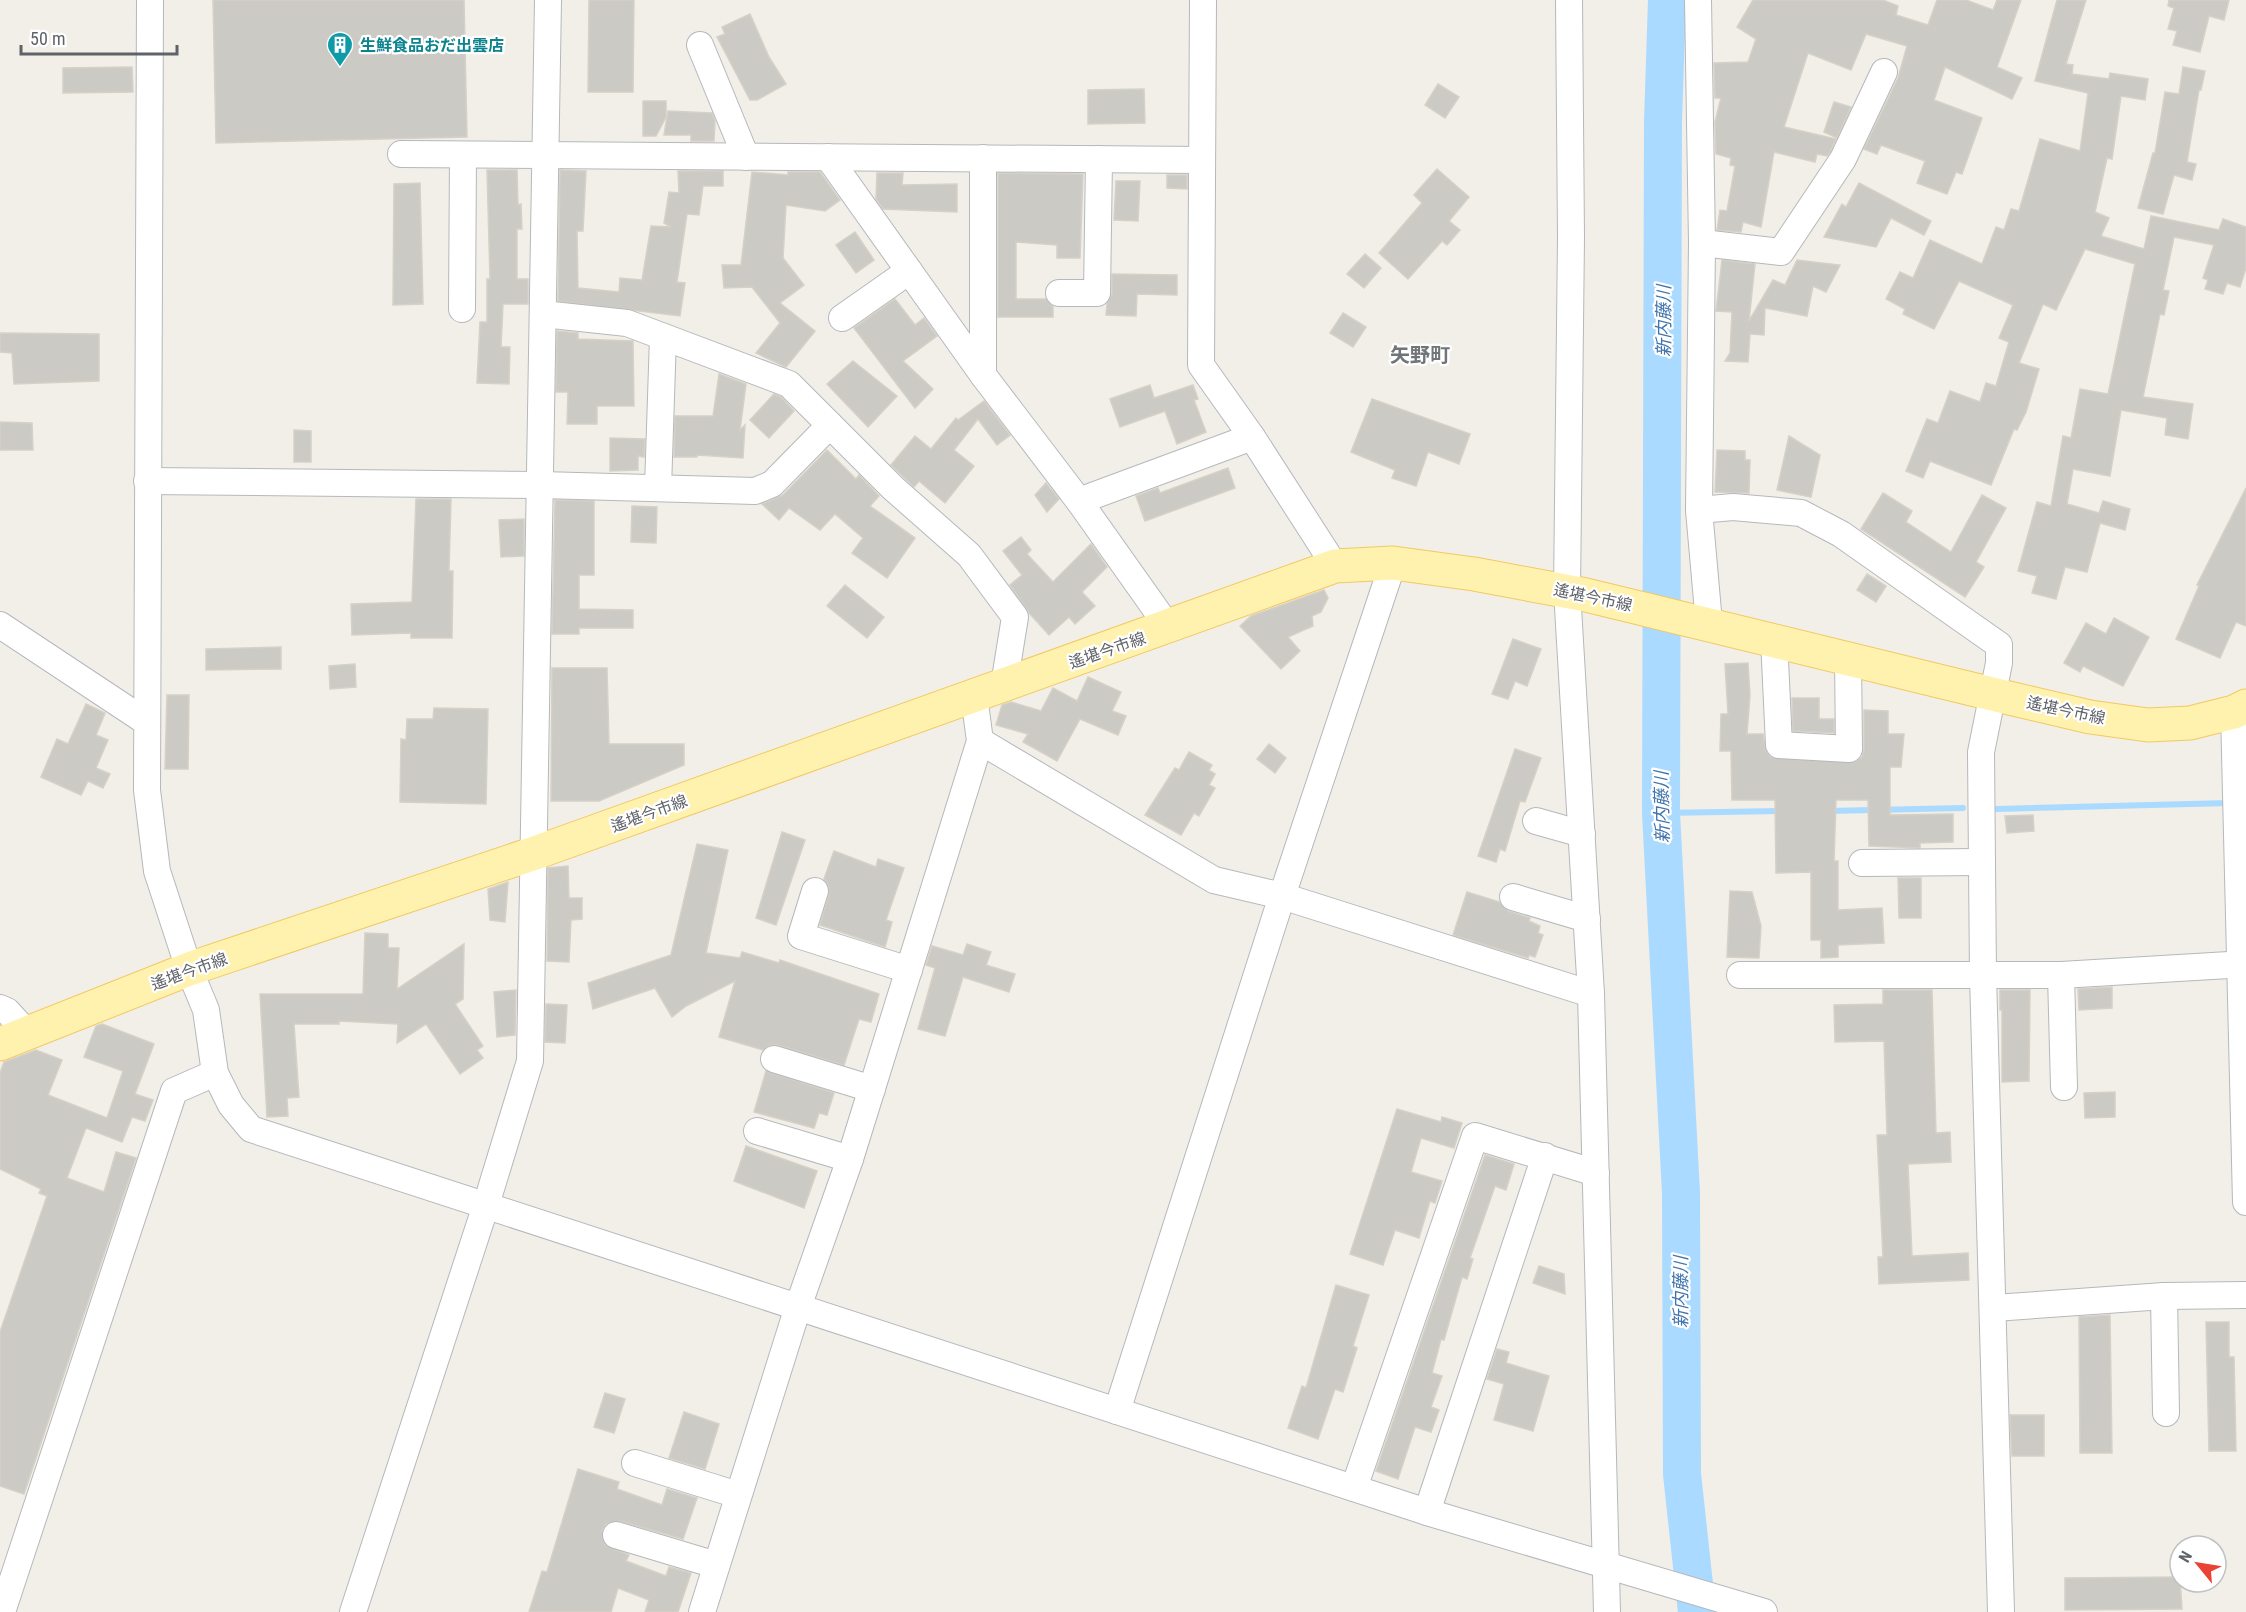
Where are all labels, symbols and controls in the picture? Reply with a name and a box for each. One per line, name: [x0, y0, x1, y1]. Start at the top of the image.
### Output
scale bar: [21, 18, 177, 56]
text: 50 m: [30, 28, 65, 49]
building icon: 生鮮食品おだ出雲店: [325, 30, 355, 68]
place label: 生鮮食品おだ出雲店: [360, 36, 504, 55]
water label: 新内藤川: [1653, 283, 1674, 357]
district label: 矢野町: [1390, 343, 1450, 367]
street label: 遙堪今市線: [1552, 580, 1634, 615]
street label: 遙堪今市線: [1066, 628, 1148, 672]
street label: 遙堪今市線: [2025, 693, 2107, 728]
water label: 新内藤川: [1650, 769, 1673, 843]
street label: 遙堪今市線: [608, 791, 690, 836]
street label: 遙堪今市線: [148, 949, 230, 994]
water label: 新内藤川: [1670, 1254, 1691, 1328]
north arrow: [2168, 1534, 2228, 1594]
text: N: [2175, 1548, 2196, 1566]

